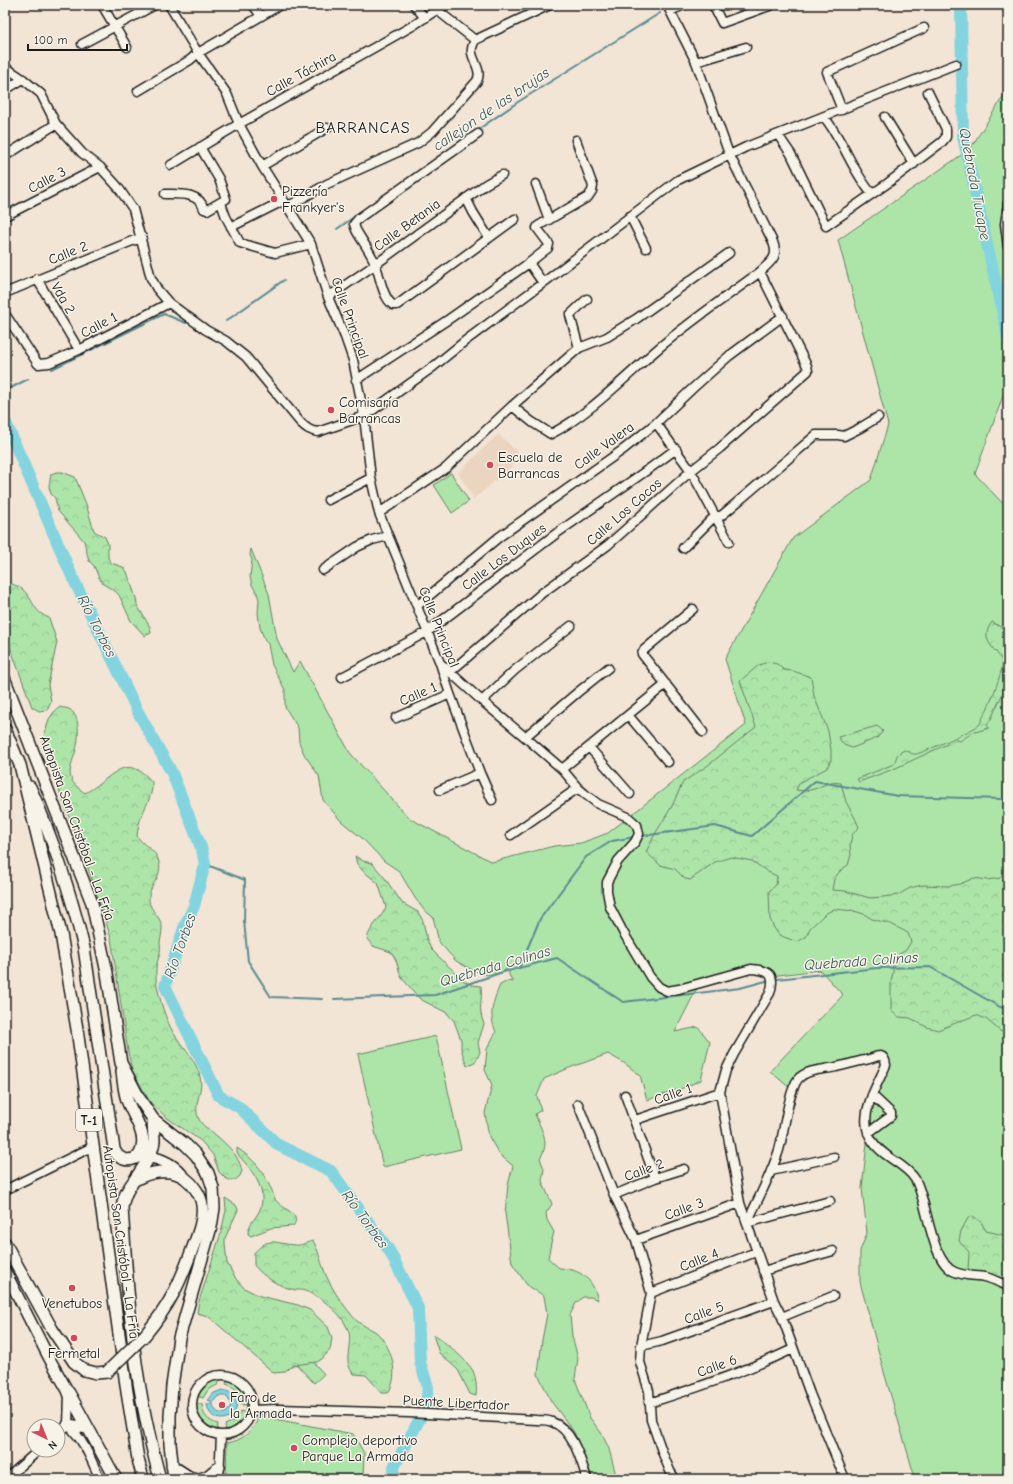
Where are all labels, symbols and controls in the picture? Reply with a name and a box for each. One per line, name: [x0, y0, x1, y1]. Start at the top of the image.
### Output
scale bar: [28, 26, 127, 52]
text: 100 m: [34, 33, 67, 47]
street label: Calle Táchira: [263, 48, 339, 100]
water label: callejon de las brujas: [429, 63, 553, 155]
district label: BARRANCAS: [315, 119, 411, 137]
water label: Quebrada Tucape: [955, 126, 995, 242]
street label: Calle 3: [25, 163, 69, 197]
place label: Pizzería Frankyer's: [282, 183, 344, 216]
marker: Pizzería Frankyer's: [269, 194, 279, 204]
street label: Calle Betania: [370, 195, 444, 255]
street label: Calle 2: [46, 237, 90, 269]
street label: Calle Principal: [327, 275, 373, 361]
street label: Vda 2: [47, 279, 79, 317]
street label: Calle 1: [78, 308, 120, 342]
place label: Comisaría Barrancas: [339, 394, 401, 427]
marker: Comisaría Barrancas: [326, 405, 336, 415]
street label: Calle Valera: [571, 419, 637, 473]
place label: Escuela de Barrancas: [498, 449, 563, 482]
marker: Escuela de Barrancas: [485, 460, 495, 470]
street label: Calle Los Cocos: [583, 475, 665, 549]
street label: Calle Los Duques: [458, 520, 550, 594]
street label: Calle Principal: [415, 584, 463, 670]
water label: Río Torbes: [74, 592, 121, 661]
street label: Calle 1: [397, 678, 439, 710]
street label: Autopista San Cristóbal - La Fría: [36, 733, 118, 923]
water label: Río Torbes: [160, 910, 200, 981]
water label: Quebrada Colinas: [438, 941, 553, 990]
water label: Quebrada Colinas: [803, 948, 919, 974]
street label: Calle 1: [652, 1080, 694, 1108]
road number: T-1: [76, 1109, 102, 1131]
street label: Autopista San Cristóbal - La Fría: [99, 1144, 143, 1340]
street label: Calle 2: [622, 1155, 666, 1185]
water label: Río Torbes: [338, 1186, 393, 1252]
street label: Calle 3: [662, 1194, 706, 1224]
street label: Calle 4: [677, 1244, 721, 1275]
marker: Venetubos: [67, 1283, 77, 1293]
place label: Venetubos: [42, 1295, 102, 1312]
street label: Calle 5: [682, 1298, 726, 1328]
marker: Fermetal: [69, 1333, 79, 1343]
place label: Fermetal: [48, 1345, 100, 1362]
street label: Calle 6: [695, 1351, 739, 1381]
place label: Faro de la Armada: [230, 1389, 292, 1422]
street label: Puente Libertador: [402, 1392, 510, 1414]
marker: Faro de la Armada: [217, 1400, 227, 1410]
north arrow: [26, 1418, 66, 1458]
place label: Complejo deportivo Parque La Armada: [302, 1432, 417, 1465]
text: N: [45, 1438, 60, 1452]
marker: Complejo deportivo Parque La Armada: [289, 1443, 299, 1453]

